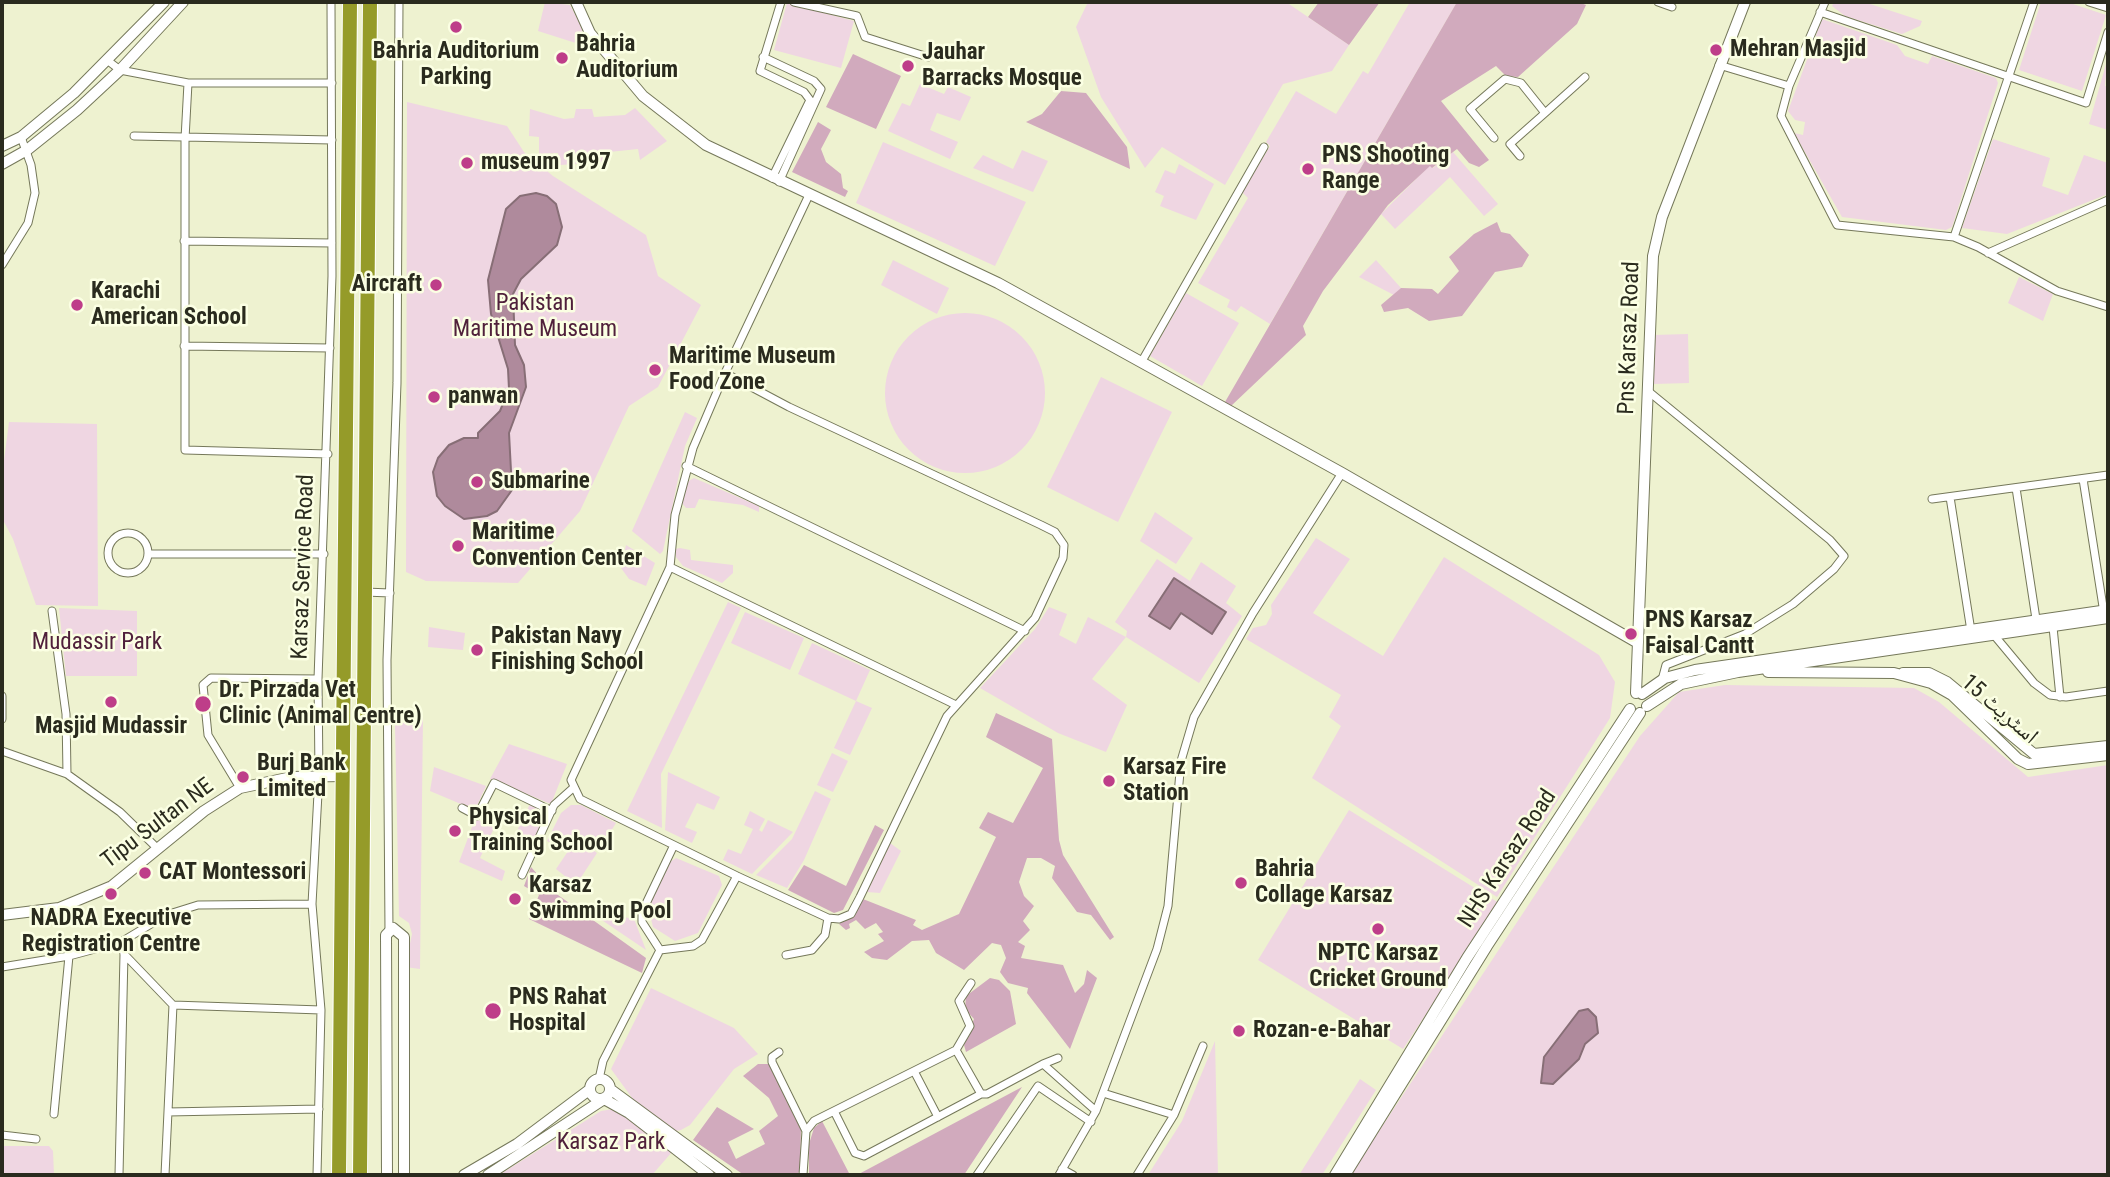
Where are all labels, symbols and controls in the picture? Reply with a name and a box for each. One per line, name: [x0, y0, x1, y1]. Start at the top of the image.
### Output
marker: Bahria Auditorium Parking: [448, 19, 464, 35]
place label: Bahria Auditorium: [576, 31, 678, 85]
place label: Mehran Masjid: [1730, 36, 1866, 64]
place label: Bahria Auditorium Parking: [373, 38, 539, 92]
place label: Jauhar Barracks Mosque: [922, 39, 1082, 93]
marker: Mehran Masjid: [1708, 42, 1724, 58]
marker: Bahria Auditorium: [554, 50, 570, 66]
marker: Jauhar Barracks Mosque: [900, 58, 916, 74]
place label: PNS Shooting Range: [1322, 142, 1449, 196]
place label: museum 1997: [481, 149, 611, 177]
marker: museum 1997: [459, 155, 475, 171]
marker: PNS Shooting Range: [1300, 161, 1316, 177]
street label: Pns Karsaz Road: [1614, 261, 1646, 415]
place label: Aircraft: [352, 271, 422, 299]
marker: Aircraft: [428, 277, 444, 293]
place label: Karachi American School: [91, 278, 247, 332]
park label: Pakistan Maritime Museum: [453, 290, 617, 344]
marker: Karachi American School: [69, 297, 85, 313]
place label: Maritime Museum Food Zone: [669, 343, 835, 397]
marker: Maritime Museum Food Zone: [647, 362, 663, 378]
place label: panwan: [448, 383, 518, 411]
marker: panwan: [426, 389, 442, 405]
place label: Submarine: [491, 468, 590, 496]
street label: Karsaz Service Road: [287, 474, 321, 660]
marker: Submarine: [469, 474, 485, 490]
place label: Maritime Convention Center: [472, 519, 642, 573]
marker: Maritime Convention Center: [450, 538, 466, 554]
place label: PNS Karsaz Faisal Cantt: [1645, 607, 1754, 661]
place label: Pakistan Navy Finishing School: [491, 623, 644, 677]
marker: PNS Karsaz Faisal Cantt: [1623, 626, 1639, 642]
park label: Mudassir Park: [32, 629, 162, 657]
marker: Pakistan Navy Finishing School: [469, 642, 485, 658]
street label: اسٹریٹ 15: [1955, 669, 2043, 751]
place label: Dr. Pirzada Vet Clinic (Animal Centre): [219, 677, 422, 731]
marker: Masjid Mudassir: [103, 694, 119, 710]
marker: Dr. Pirzada Vet Clinic (Animal Centre): [193, 694, 213, 714]
place label: Masjid Mudassir: [35, 713, 187, 741]
place label: Burj Bank Limited: [257, 750, 346, 804]
place label: Karsaz Fire Station: [1123, 754, 1226, 808]
marker: Burj Bank Limited: [235, 769, 251, 785]
street label: Tipu Sultan NE: [96, 773, 220, 875]
marker: Karsaz Fire Station: [1101, 773, 1117, 789]
street label: NHS Karsaz Road: [1453, 785, 1563, 933]
place label: Physical Training School: [469, 804, 613, 858]
marker: Physical Training School: [447, 823, 463, 839]
place label: Bahria Collage Karsaz: [1255, 856, 1393, 910]
place label: CAT Montessori: [159, 859, 306, 887]
marker: CAT Montessori: [137, 865, 153, 881]
place label: Karsaz Swimming Pool: [529, 872, 671, 926]
marker: Bahria Collage Karsaz: [1233, 875, 1249, 891]
marker: NADRA Executive Registration Centre: [103, 886, 119, 902]
marker: Karsaz Swimming Pool: [507, 891, 523, 907]
place label: NADRA Executive Registration Centre: [22, 905, 200, 959]
marker: NPTC Karsaz Cricket Ground: [1370, 921, 1386, 937]
place label: NPTC Karsaz Cricket Ground: [1309, 940, 1447, 994]
place label: PNS Rahat Hospital: [509, 984, 607, 1038]
marker: PNS Rahat Hospital: [483, 1001, 503, 1021]
place label: Rozan-e-Bahar: [1253, 1017, 1391, 1045]
marker: Rozan-e-Bahar: [1231, 1023, 1247, 1039]
park label: Karsaz Park: [557, 1129, 665, 1157]

